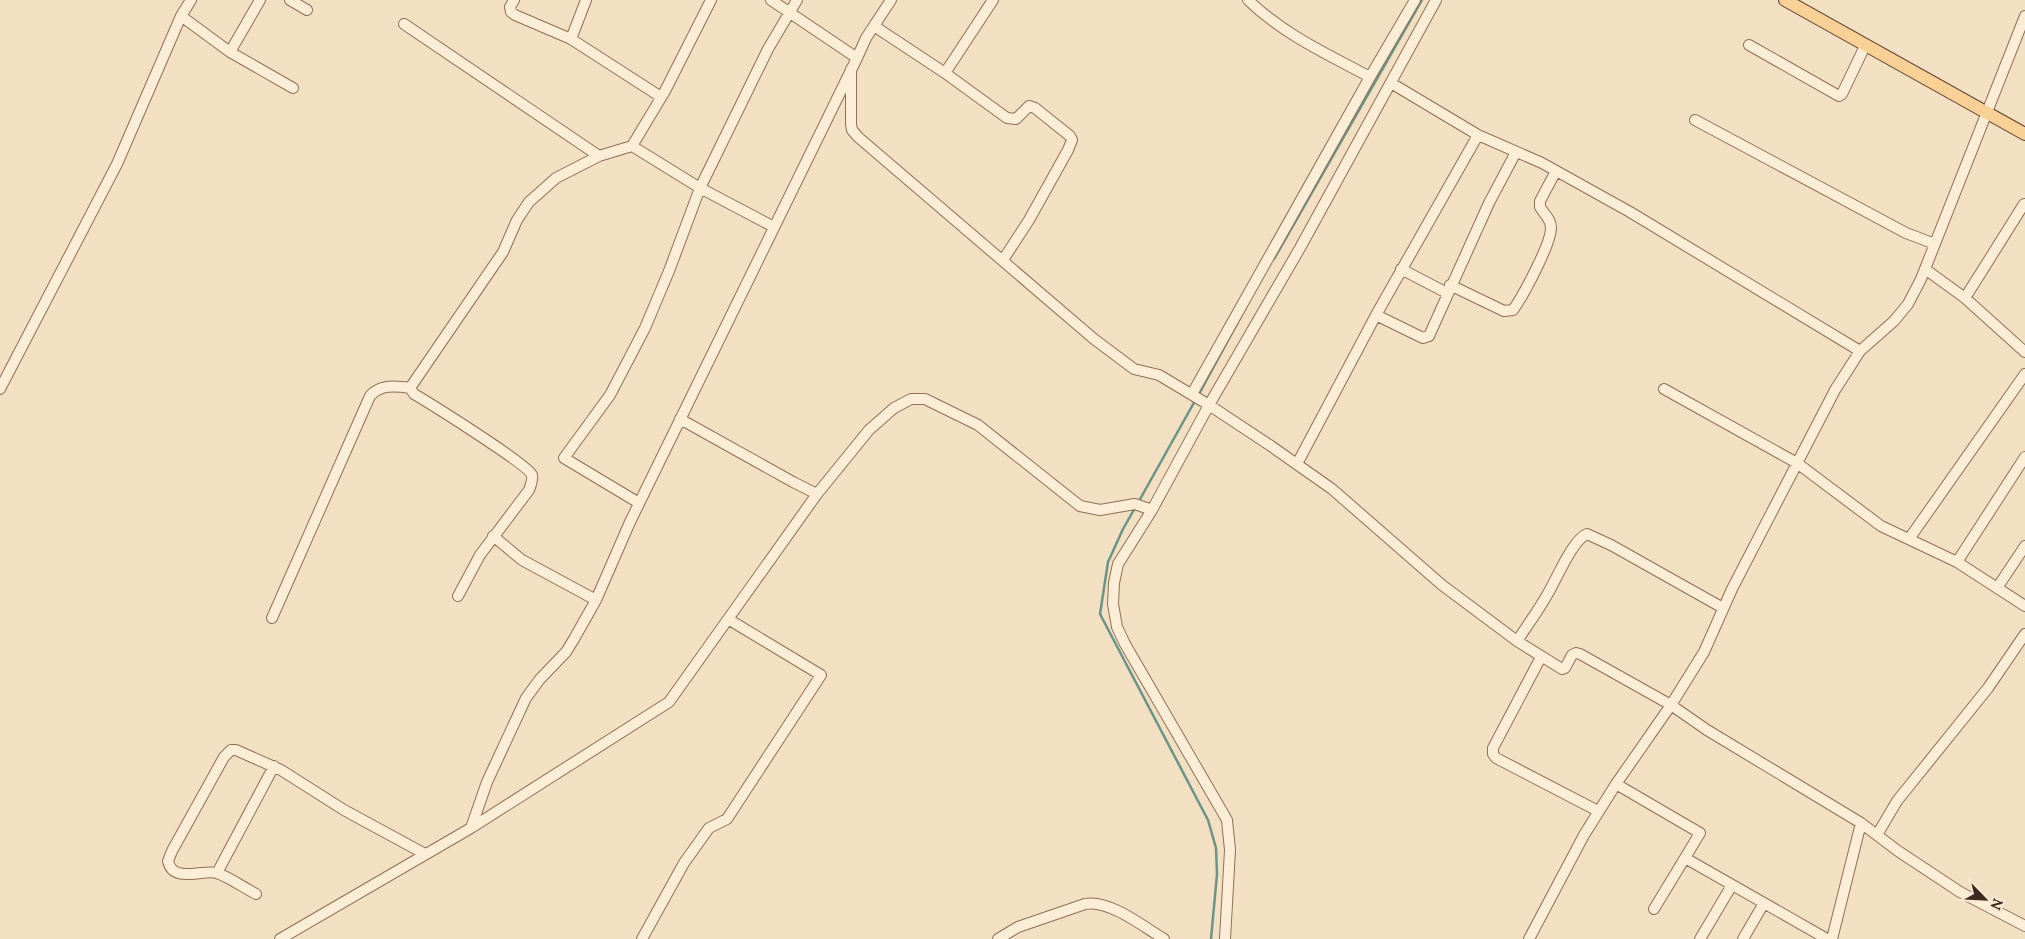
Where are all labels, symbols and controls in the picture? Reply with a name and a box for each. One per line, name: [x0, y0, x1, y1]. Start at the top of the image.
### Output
north arrow: [1960, 874, 2010, 924]
text: N: [1986, 896, 2007, 913]

